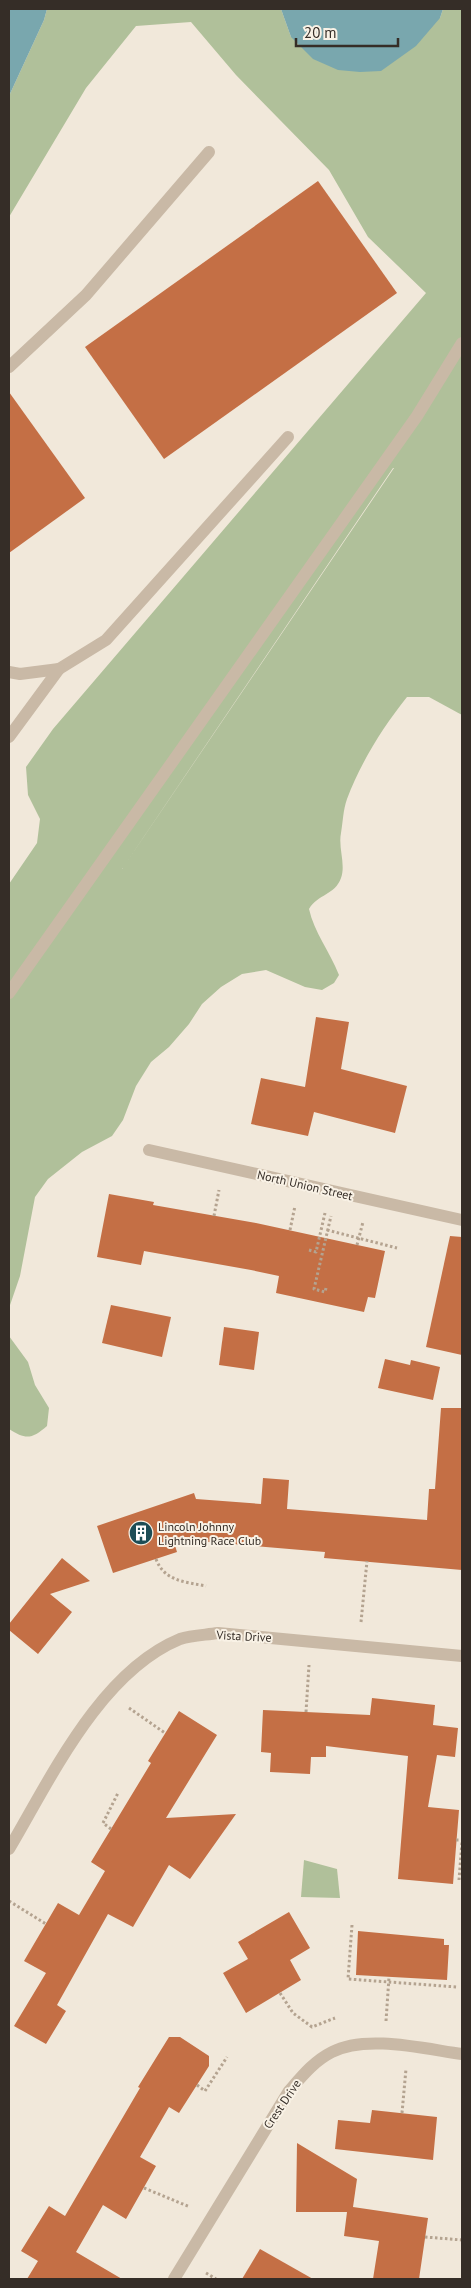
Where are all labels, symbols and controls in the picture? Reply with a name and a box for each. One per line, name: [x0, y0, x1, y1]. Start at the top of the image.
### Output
scale bar: [296, 15, 398, 47]
text: 20 m: [304, 23, 337, 42]
street label: North Union Street: [256, 1167, 354, 1203]
place label: Lincoln Johnny Lightning Race Club: [158, 1519, 261, 1548]
building icon: Lincoln Johnny Lightning Race Club: [128, 1520, 154, 1546]
street label: Vista Drive: [215, 1627, 272, 1645]
street label: Crest Drive: [260, 2077, 304, 2131]

